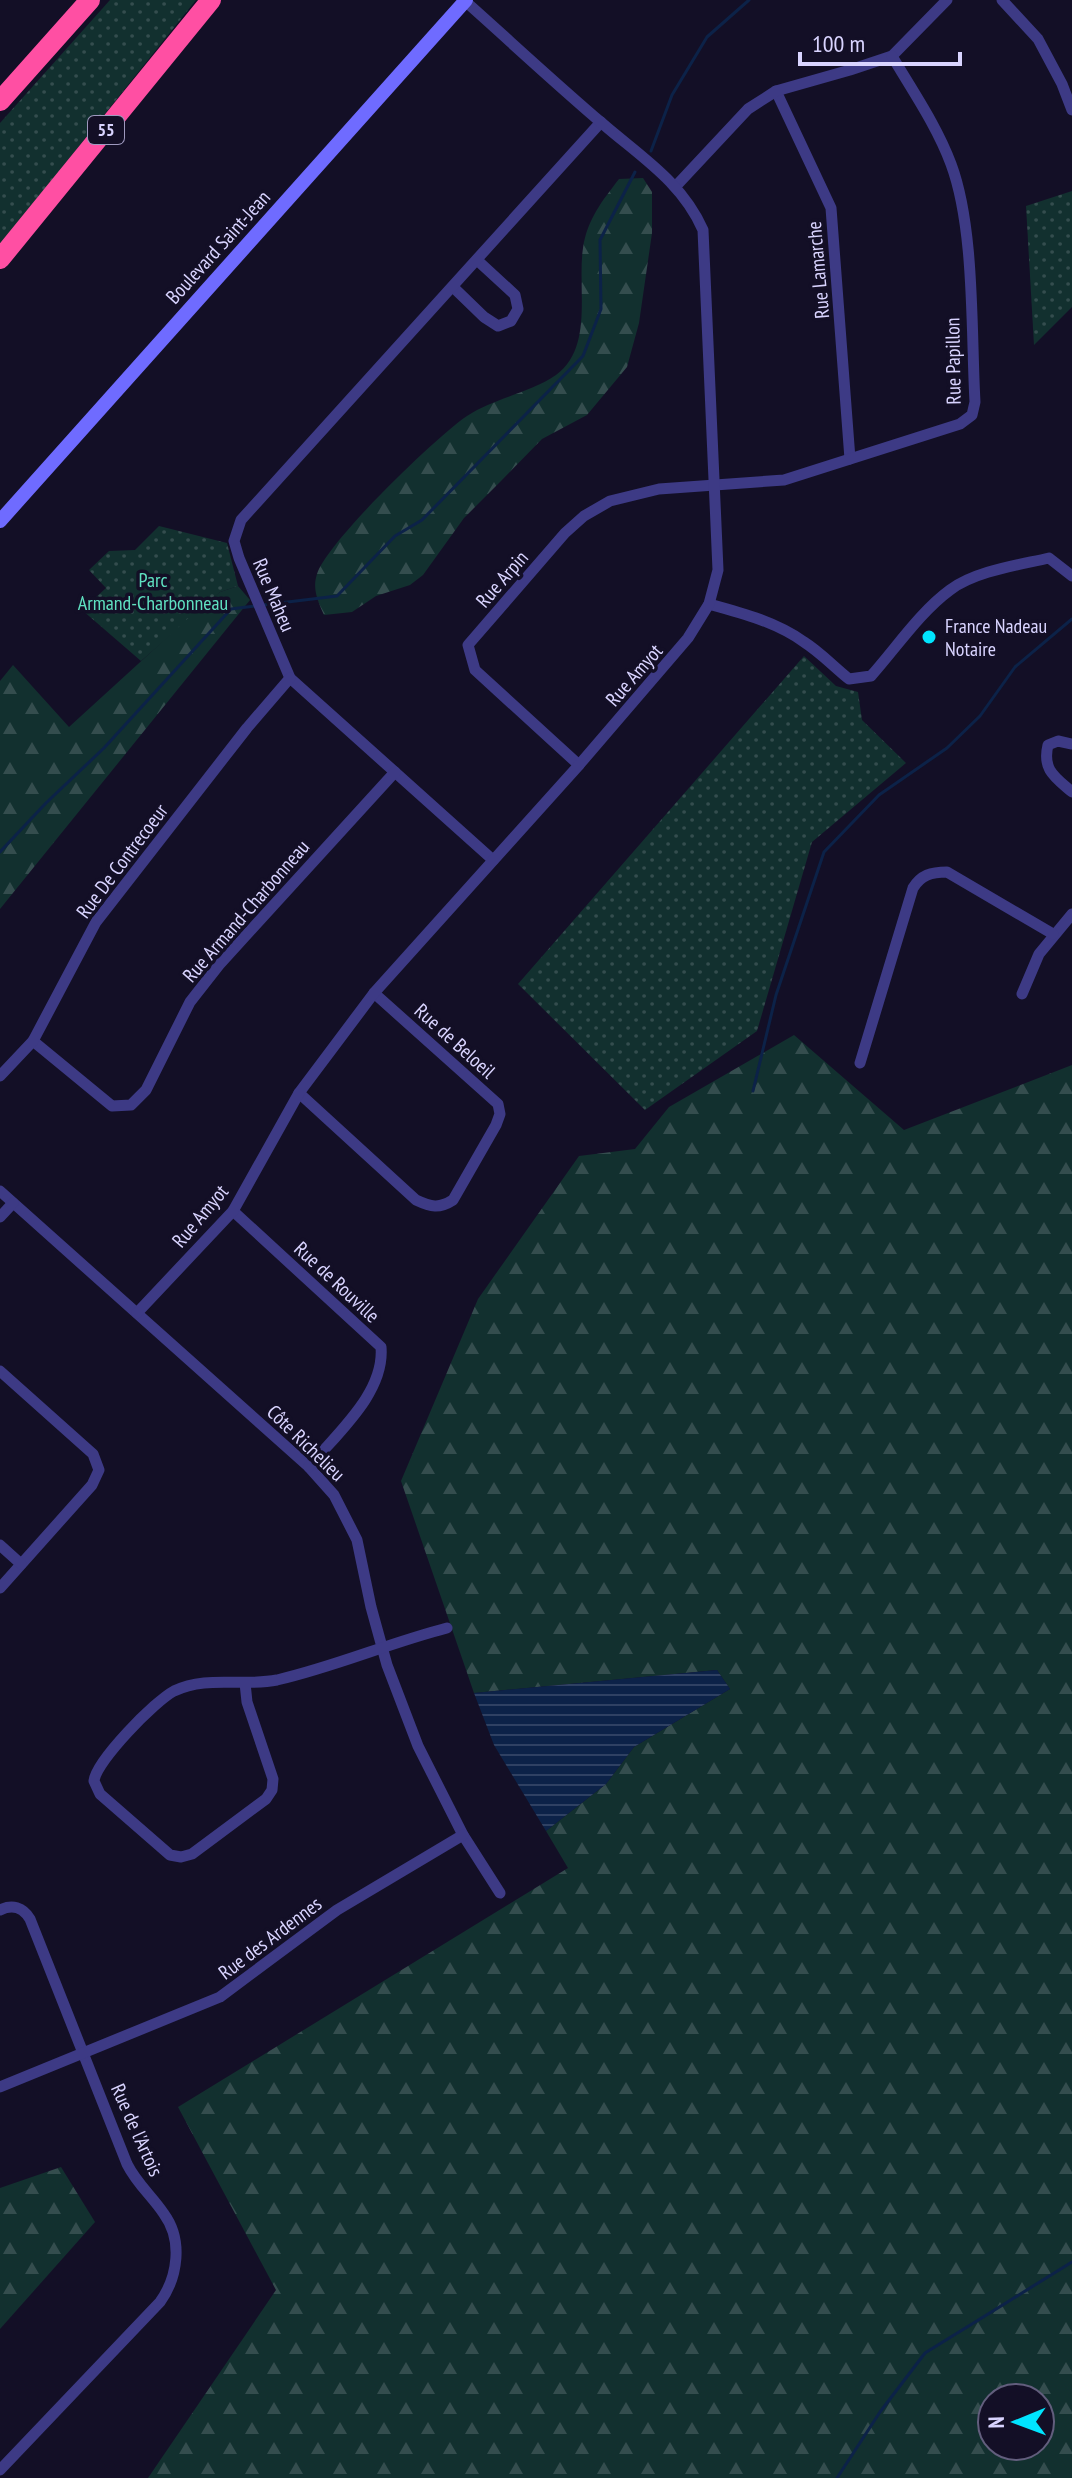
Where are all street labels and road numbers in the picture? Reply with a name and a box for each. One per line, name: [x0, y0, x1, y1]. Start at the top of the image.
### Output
road number: 55: [88, 116, 124, 144]
street label: Boulevard Saint-Jean: [160, 185, 276, 309]
street label: Rue Lamarche: [801, 220, 835, 320]
street label: Rue Papillon: [939, 317, 967, 405]
street label: Rue Arpin: [470, 545, 534, 613]
street label: Rue Maheu: [247, 554, 301, 636]
street label: Rue Amyot: [600, 638, 669, 712]
street label: Rue De Contrecoeur: [70, 798, 174, 923]
street label: Rue Armand-Charbonneau: [177, 834, 315, 988]
street label: Rue de Beloeil: [409, 998, 501, 1084]
street label: Rue Amyot: [166, 1179, 234, 1253]
street label: Rue de Rouville: [289, 1236, 385, 1328]
street label: Côte Richelieu: [261, 1399, 351, 1487]
street label: Rue des Ardennes: [213, 1891, 327, 1985]
street label: Rue de l'Artois: [105, 2080, 169, 2181]

